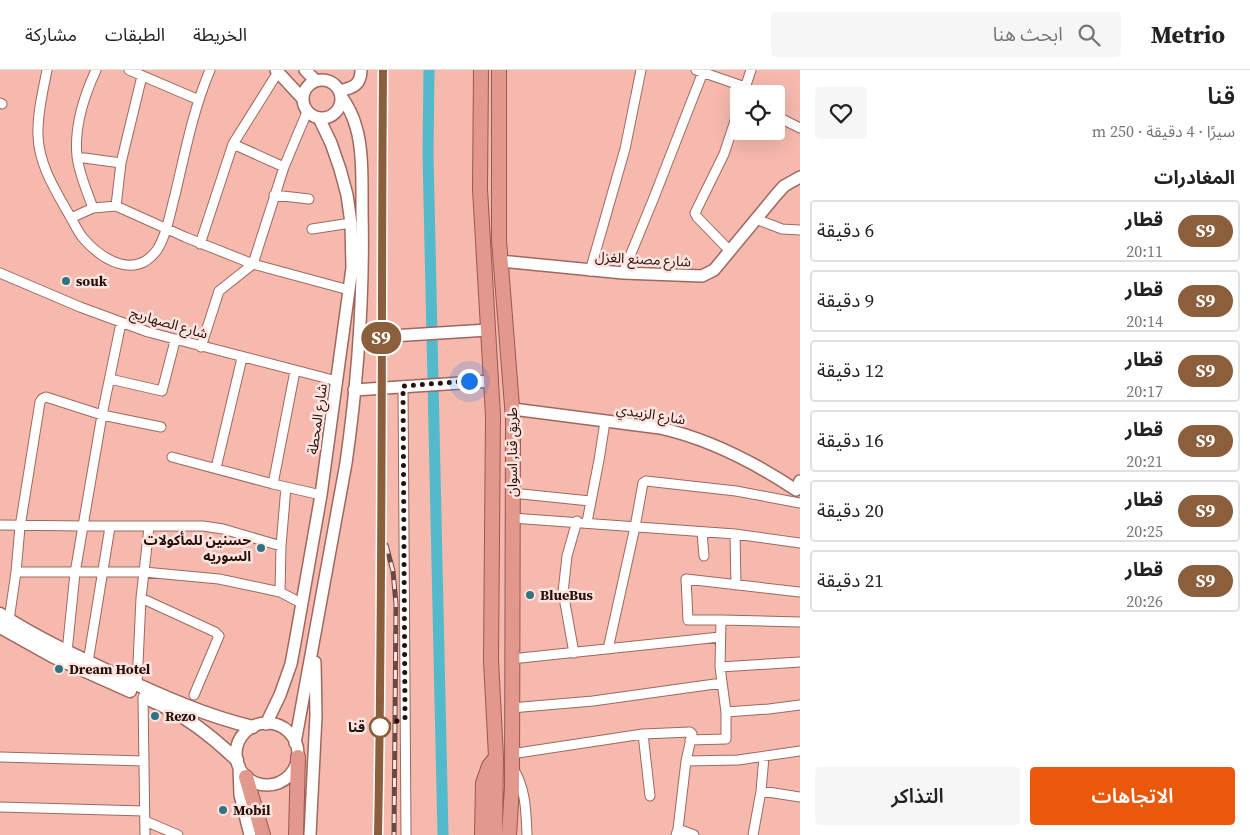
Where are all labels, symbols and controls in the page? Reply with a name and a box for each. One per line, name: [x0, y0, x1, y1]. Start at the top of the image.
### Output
search box: [771, 12, 1121, 57]
text: Metrio: [1151, 18, 1225, 51]
text: ابحث هنا: [993, 21, 1063, 47]
icon: search: [1075, 21, 1103, 49]
text: مشاركة: [25, 22, 77, 47]
text: الطبقات: [105, 22, 165, 47]
text: الخريطة: [193, 22, 247, 47]
text: قنا: [1207, 79, 1235, 112]
map controls: [730, 85, 785, 140]
button: locate: [730, 85, 785, 140]
button: heart: [815, 87, 867, 139]
text: سيرًا · 4 دقيقة · 250 m: [1092, 120, 1235, 142]
text: المغادرات: [1154, 164, 1235, 190]
text: قطار: [1125, 206, 1163, 232]
text: 6 دقيقة: [817, 217, 874, 243]
text: S9: [1196, 218, 1215, 243]
text: 20:11: [1126, 240, 1163, 262]
street label: شارع مصنع الغزل: [594, 246, 692, 273]
place label: souk: [76, 271, 108, 291]
marker: souk: [60, 275, 72, 287]
text: قطار: [1125, 276, 1163, 302]
text: 9 دقيقة: [817, 287, 874, 313]
text: S9: [1196, 288, 1215, 313]
street label: شارع الصهاريج: [128, 302, 210, 345]
text: 20:14: [1126, 310, 1163, 332]
line badge: S9: [358, 322, 404, 354]
text: S9: [371, 325, 391, 350]
text: قطار: [1125, 346, 1163, 372]
text: 12 دقيقة: [817, 357, 884, 383]
text: S9: [1196, 358, 1215, 383]
your location: [457, 369, 482, 394]
text: 20:17: [1126, 380, 1163, 402]
street label: شارع المحطة: [302, 382, 333, 456]
street label: شارع الزبيدي: [615, 399, 687, 431]
street label: طريق قنا, اسوان: [502, 407, 522, 497]
text: قطار: [1125, 416, 1163, 442]
text: 16 دقيقة: [817, 427, 884, 453]
text: S9: [1196, 428, 1215, 453]
text: 20:21: [1126, 450, 1163, 472]
text: قطار: [1125, 486, 1163, 512]
text: 20 دقيقة: [817, 497, 884, 523]
text: S9: [1196, 498, 1215, 523]
text: 20:25: [1126, 520, 1163, 542]
place label: حسنين للمأكولات السوريه: [144, 530, 251, 566]
marker: حسنين للمأكولات السوريه: [255, 542, 267, 554]
text: قطار: [1125, 556, 1163, 582]
text: 21 دقيقة: [817, 567, 884, 593]
text: S9: [1196, 568, 1215, 593]
place label: BlueBus: [540, 585, 594, 605]
marker: BlueBus: [524, 589, 536, 601]
text: 20:26: [1126, 590, 1163, 612]
place label: Dream Hotel: [69, 659, 151, 679]
marker: Dream Hotel: [53, 663, 65, 675]
place label: Rezo: [165, 706, 196, 726]
marker: Rezo: [149, 710, 161, 722]
marker: قنا: [369, 716, 391, 738]
place label: قنا: [348, 717, 365, 737]
button: التذاكر: [815, 767, 1020, 825]
button: الاتجاهات: [1030, 767, 1235, 825]
place label: Mobil: [233, 800, 271, 820]
marker: Mobil: [217, 804, 229, 816]

